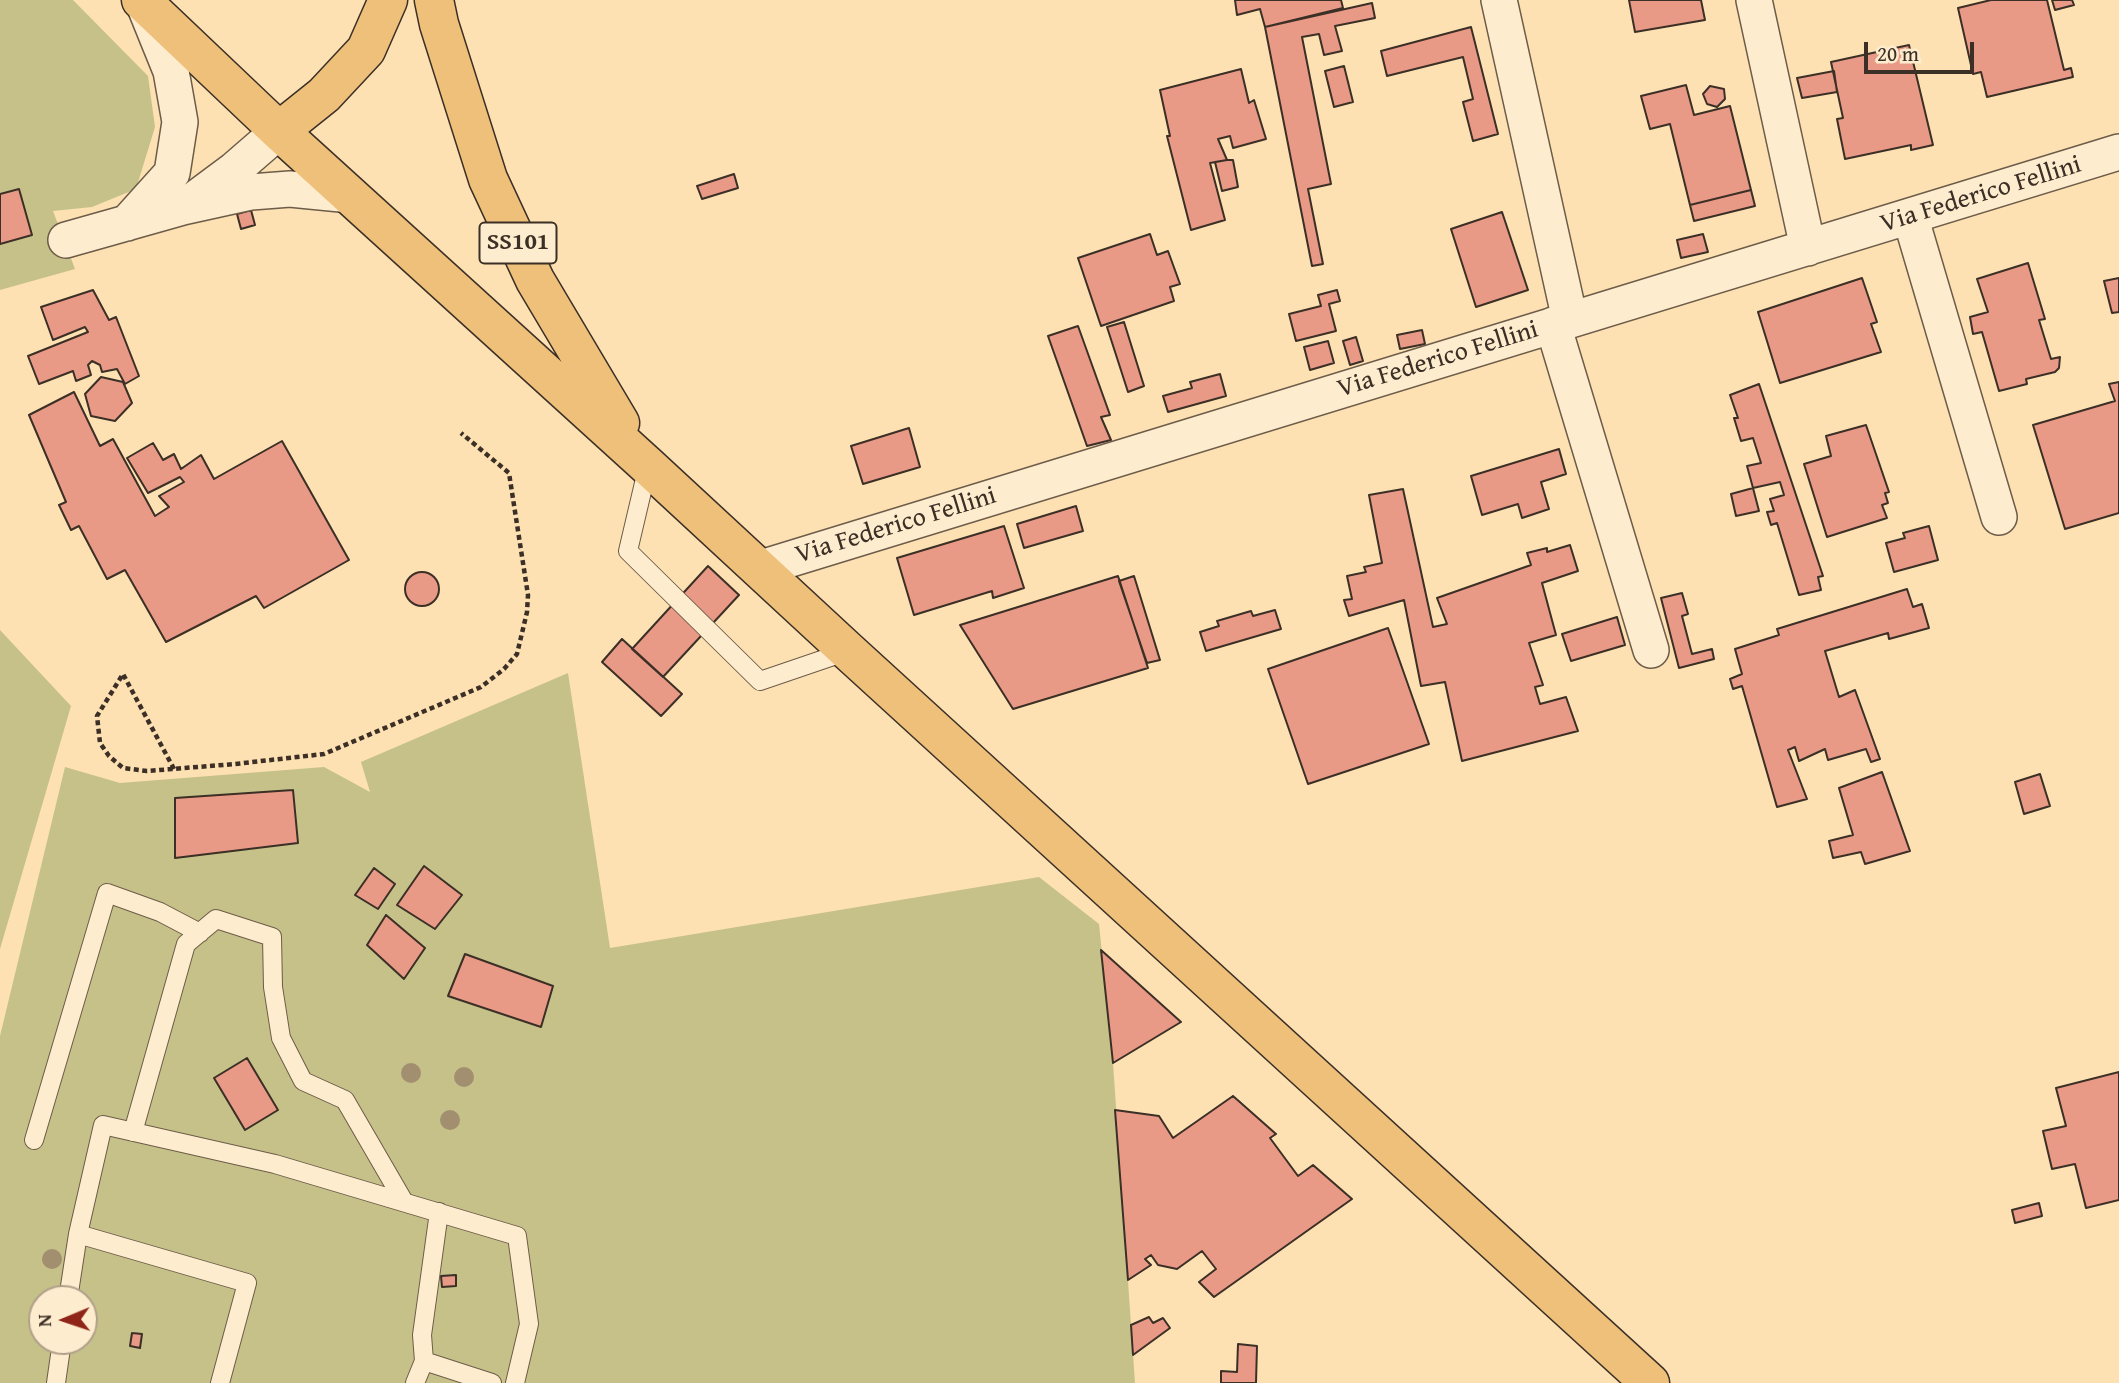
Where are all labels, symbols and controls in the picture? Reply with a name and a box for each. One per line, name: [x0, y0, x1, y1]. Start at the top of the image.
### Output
scale bar: [1867, 28, 1977, 72]
text: 20 m: [1877, 38, 1919, 69]
street label: Via Federico Fellini: [1877, 150, 2085, 240]
road number: SS101: [480, 223, 556, 264]
street label: Via Federico Fellini: [1334, 315, 1542, 405]
street label: Via Federico Fellini: [792, 481, 1000, 571]
north arrow: [28, 1285, 98, 1355]
text: N: [30, 1314, 58, 1328]

